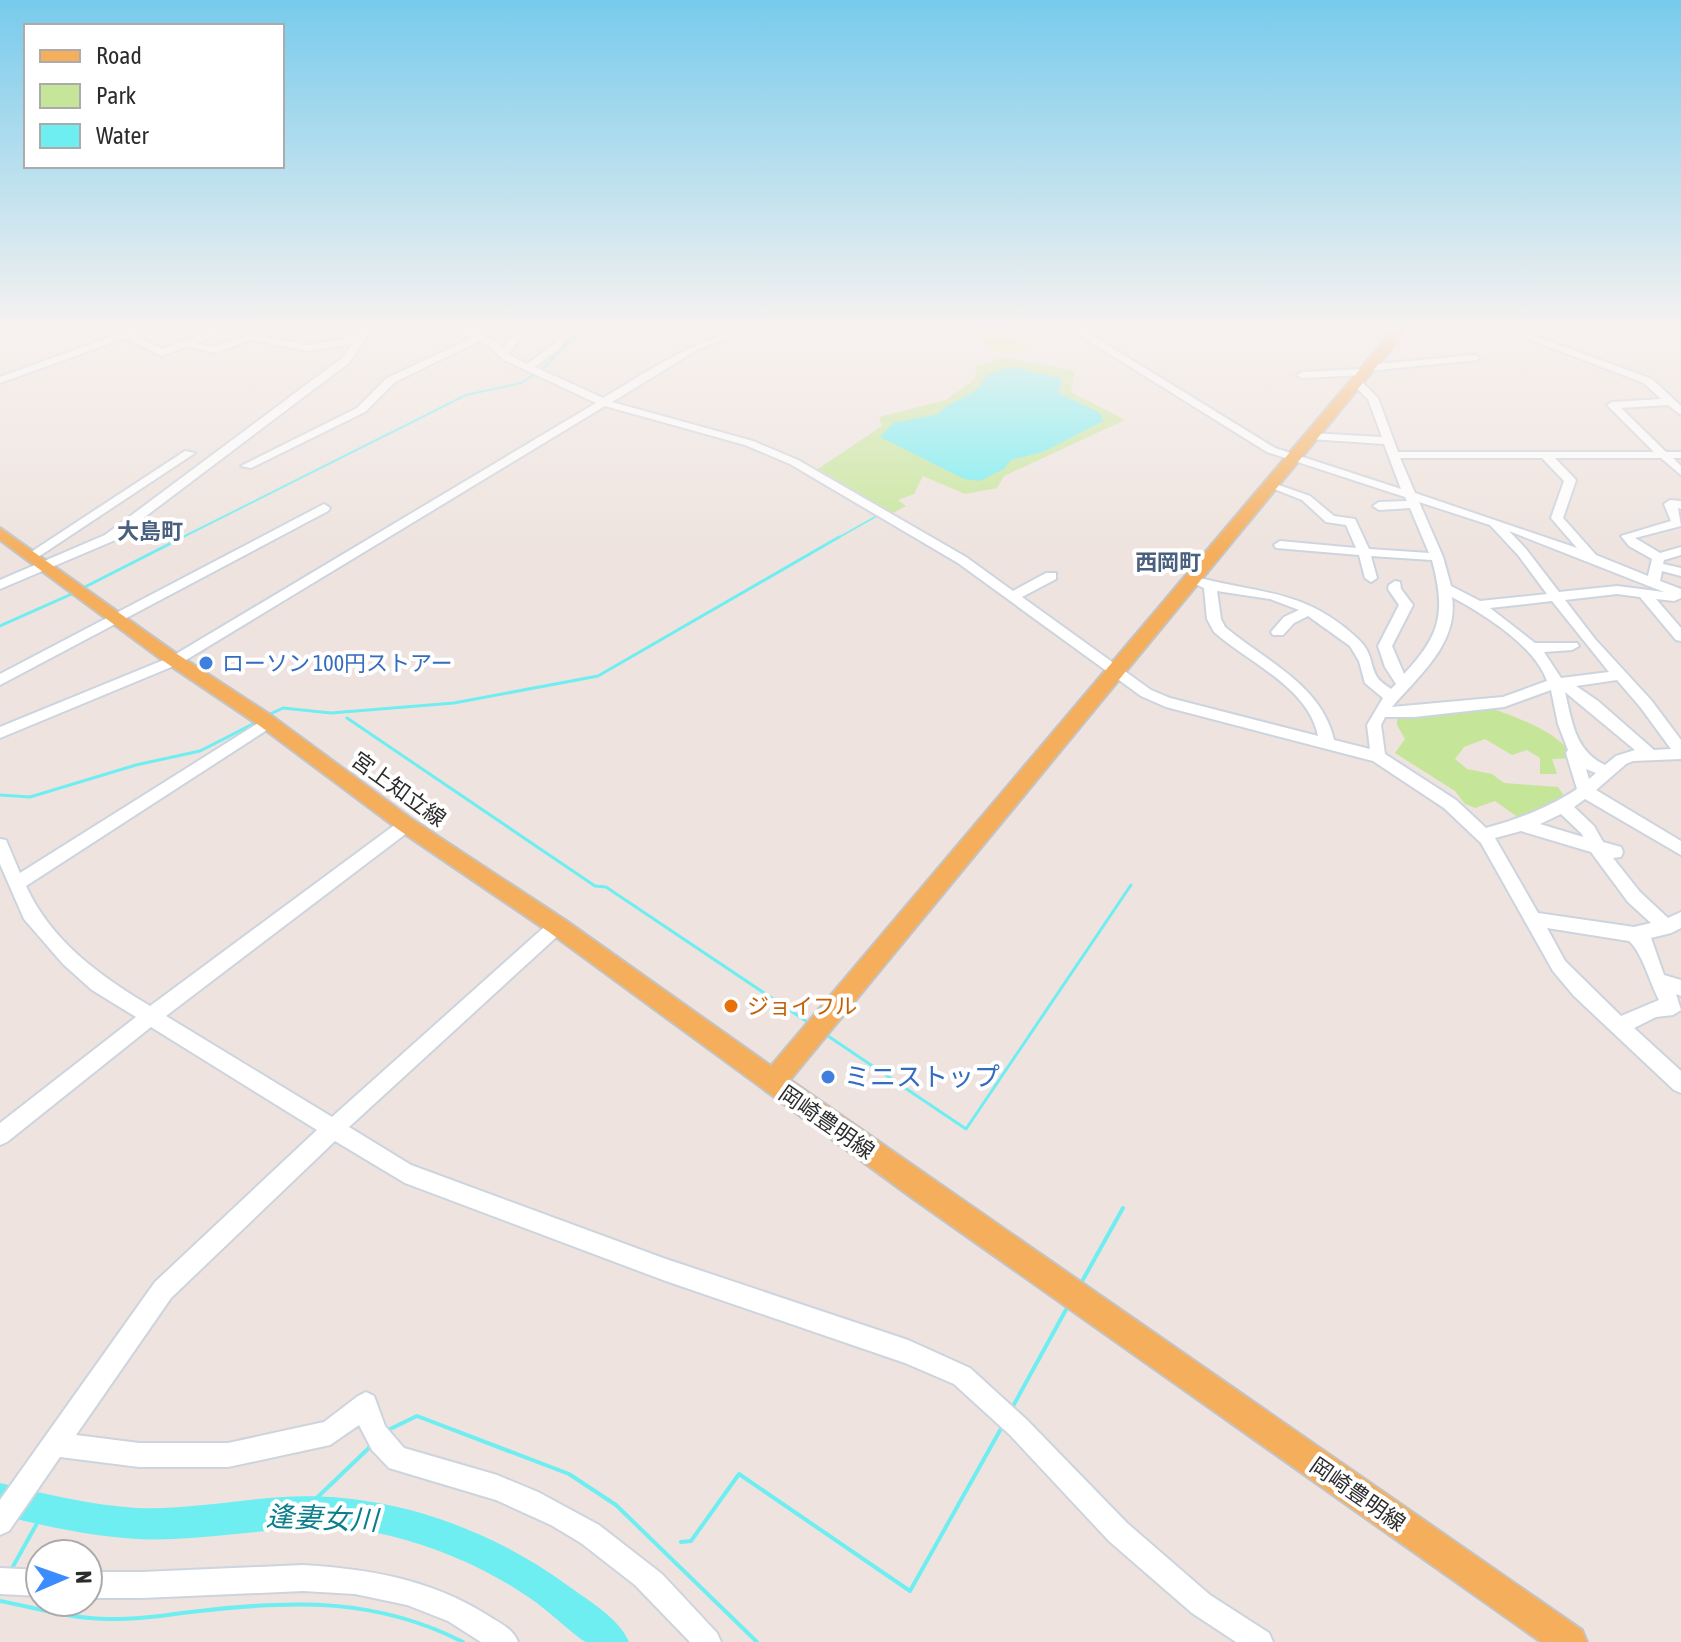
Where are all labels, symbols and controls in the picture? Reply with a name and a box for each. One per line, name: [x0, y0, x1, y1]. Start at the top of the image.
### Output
legend: [24, 24, 284, 168]
text: Road: [96, 42, 142, 69]
text: Park: [96, 82, 137, 109]
text: Water: [96, 122, 149, 149]
district label: 大島町: [117, 518, 183, 544]
district label: 西岡町: [1135, 549, 1201, 575]
place label: ローソン 100円ストアー: [222, 650, 453, 676]
marker: ローソン 100円ストアー: [197, 654, 215, 672]
street label: 宮上知立線: [347, 746, 451, 832]
place label: ジョイフル: [747, 993, 857, 1019]
marker: ジョイフル: [722, 997, 740, 1015]
place label: ミニストップ: [844, 1062, 1000, 1092]
marker: ミニストップ: [819, 1068, 837, 1086]
street label: 岡崎豊明線: [774, 1080, 880, 1164]
street label: 岡崎豊明線: [1305, 1452, 1411, 1536]
water label: 逢妻女川: [265, 1500, 382, 1536]
north arrow: [24, 1538, 104, 1618]
text: N: [71, 1570, 97, 1584]

